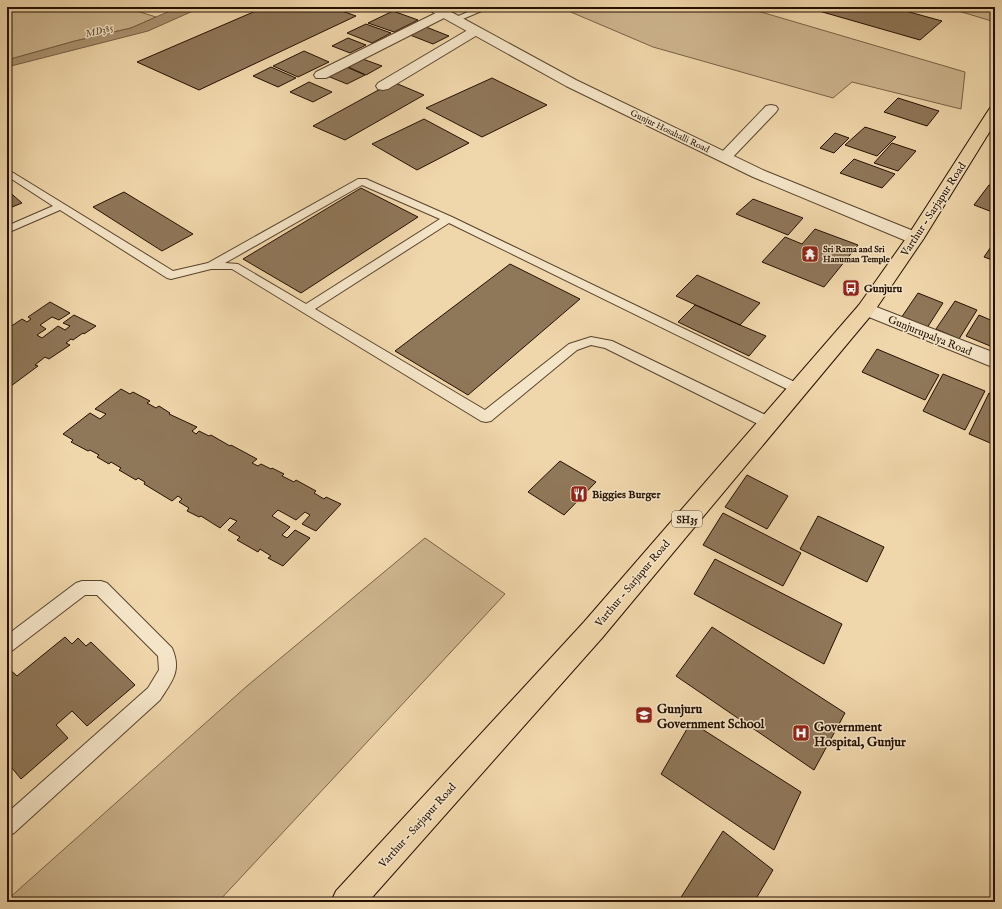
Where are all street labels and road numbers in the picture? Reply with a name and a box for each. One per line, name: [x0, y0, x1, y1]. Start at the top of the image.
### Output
street label: Gunjur Hosahalli Road: [629, 108, 711, 155]
street label: Varthur - Sarjapur Road: [898, 160, 970, 260]
street label: Gunjurupalya Road: [886, 313, 974, 359]
road number: SH35: [672, 511, 702, 527]
street label: Varthur - Sarjapur Road: [592, 537, 673, 631]
street label: Varthur - Sarjapur Road: [375, 780, 460, 872]

